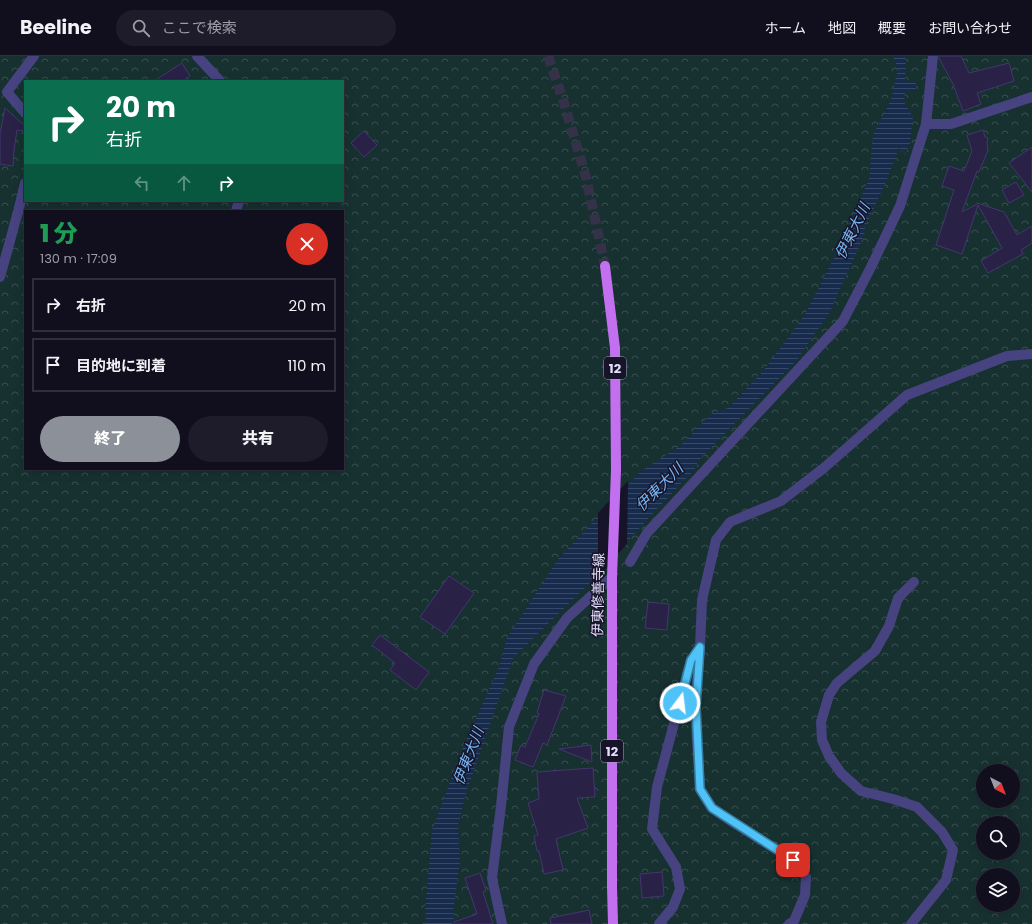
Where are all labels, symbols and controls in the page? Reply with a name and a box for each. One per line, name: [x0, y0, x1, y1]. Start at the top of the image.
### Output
search box: [116, 10, 396, 46]
text: Beeline: [20, 14, 92, 41]
icon: search: [130, 17, 152, 39]
text: ここで検索: [162, 17, 237, 38]
text: ホーム: [764, 18, 806, 38]
text: 地図: [828, 18, 856, 38]
text: 概要: [878, 18, 906, 38]
text: お問い合わせ: [928, 18, 1012, 38]
text: 20 m: [106, 88, 176, 127]
icon: right: [40, 96, 92, 148]
text: 右折: [106, 127, 142, 152]
icon: left: [131, 172, 153, 194]
icon: ahead: [173, 172, 195, 194]
icon: right: [215, 172, 237, 194]
water label: 伊東大川: [829, 198, 875, 263]
text: 1 分: [40, 217, 78, 250]
button: close: [286, 223, 328, 265]
text: 130 m · 17:09: [40, 249, 117, 268]
icon: right: [42, 294, 64, 316]
text: 右折: [76, 295, 106, 316]
text: 20 m: [288, 295, 326, 316]
icon: arrive: [42, 354, 64, 376]
text: 目的地に到着: [76, 355, 166, 376]
text: 110 m: [288, 355, 326, 376]
road number: 12: [604, 357, 626, 379]
button: 終了: [40, 416, 180, 462]
button: 共有: [188, 416, 328, 462]
water label: 伊東大川: [630, 457, 689, 516]
street label: 伊東修善寺線: [587, 553, 609, 637]
position arrow: [659, 682, 701, 724]
water label: 伊東大川: [447, 722, 489, 788]
road number: 12: [601, 740, 623, 762]
north arrow: [976, 764, 1020, 808]
map controls: [976, 764, 1020, 912]
button: search: [976, 816, 1020, 860]
pin: [776, 843, 810, 877]
icon: arrive: [782, 849, 804, 871]
button: layers: [976, 868, 1020, 912]

